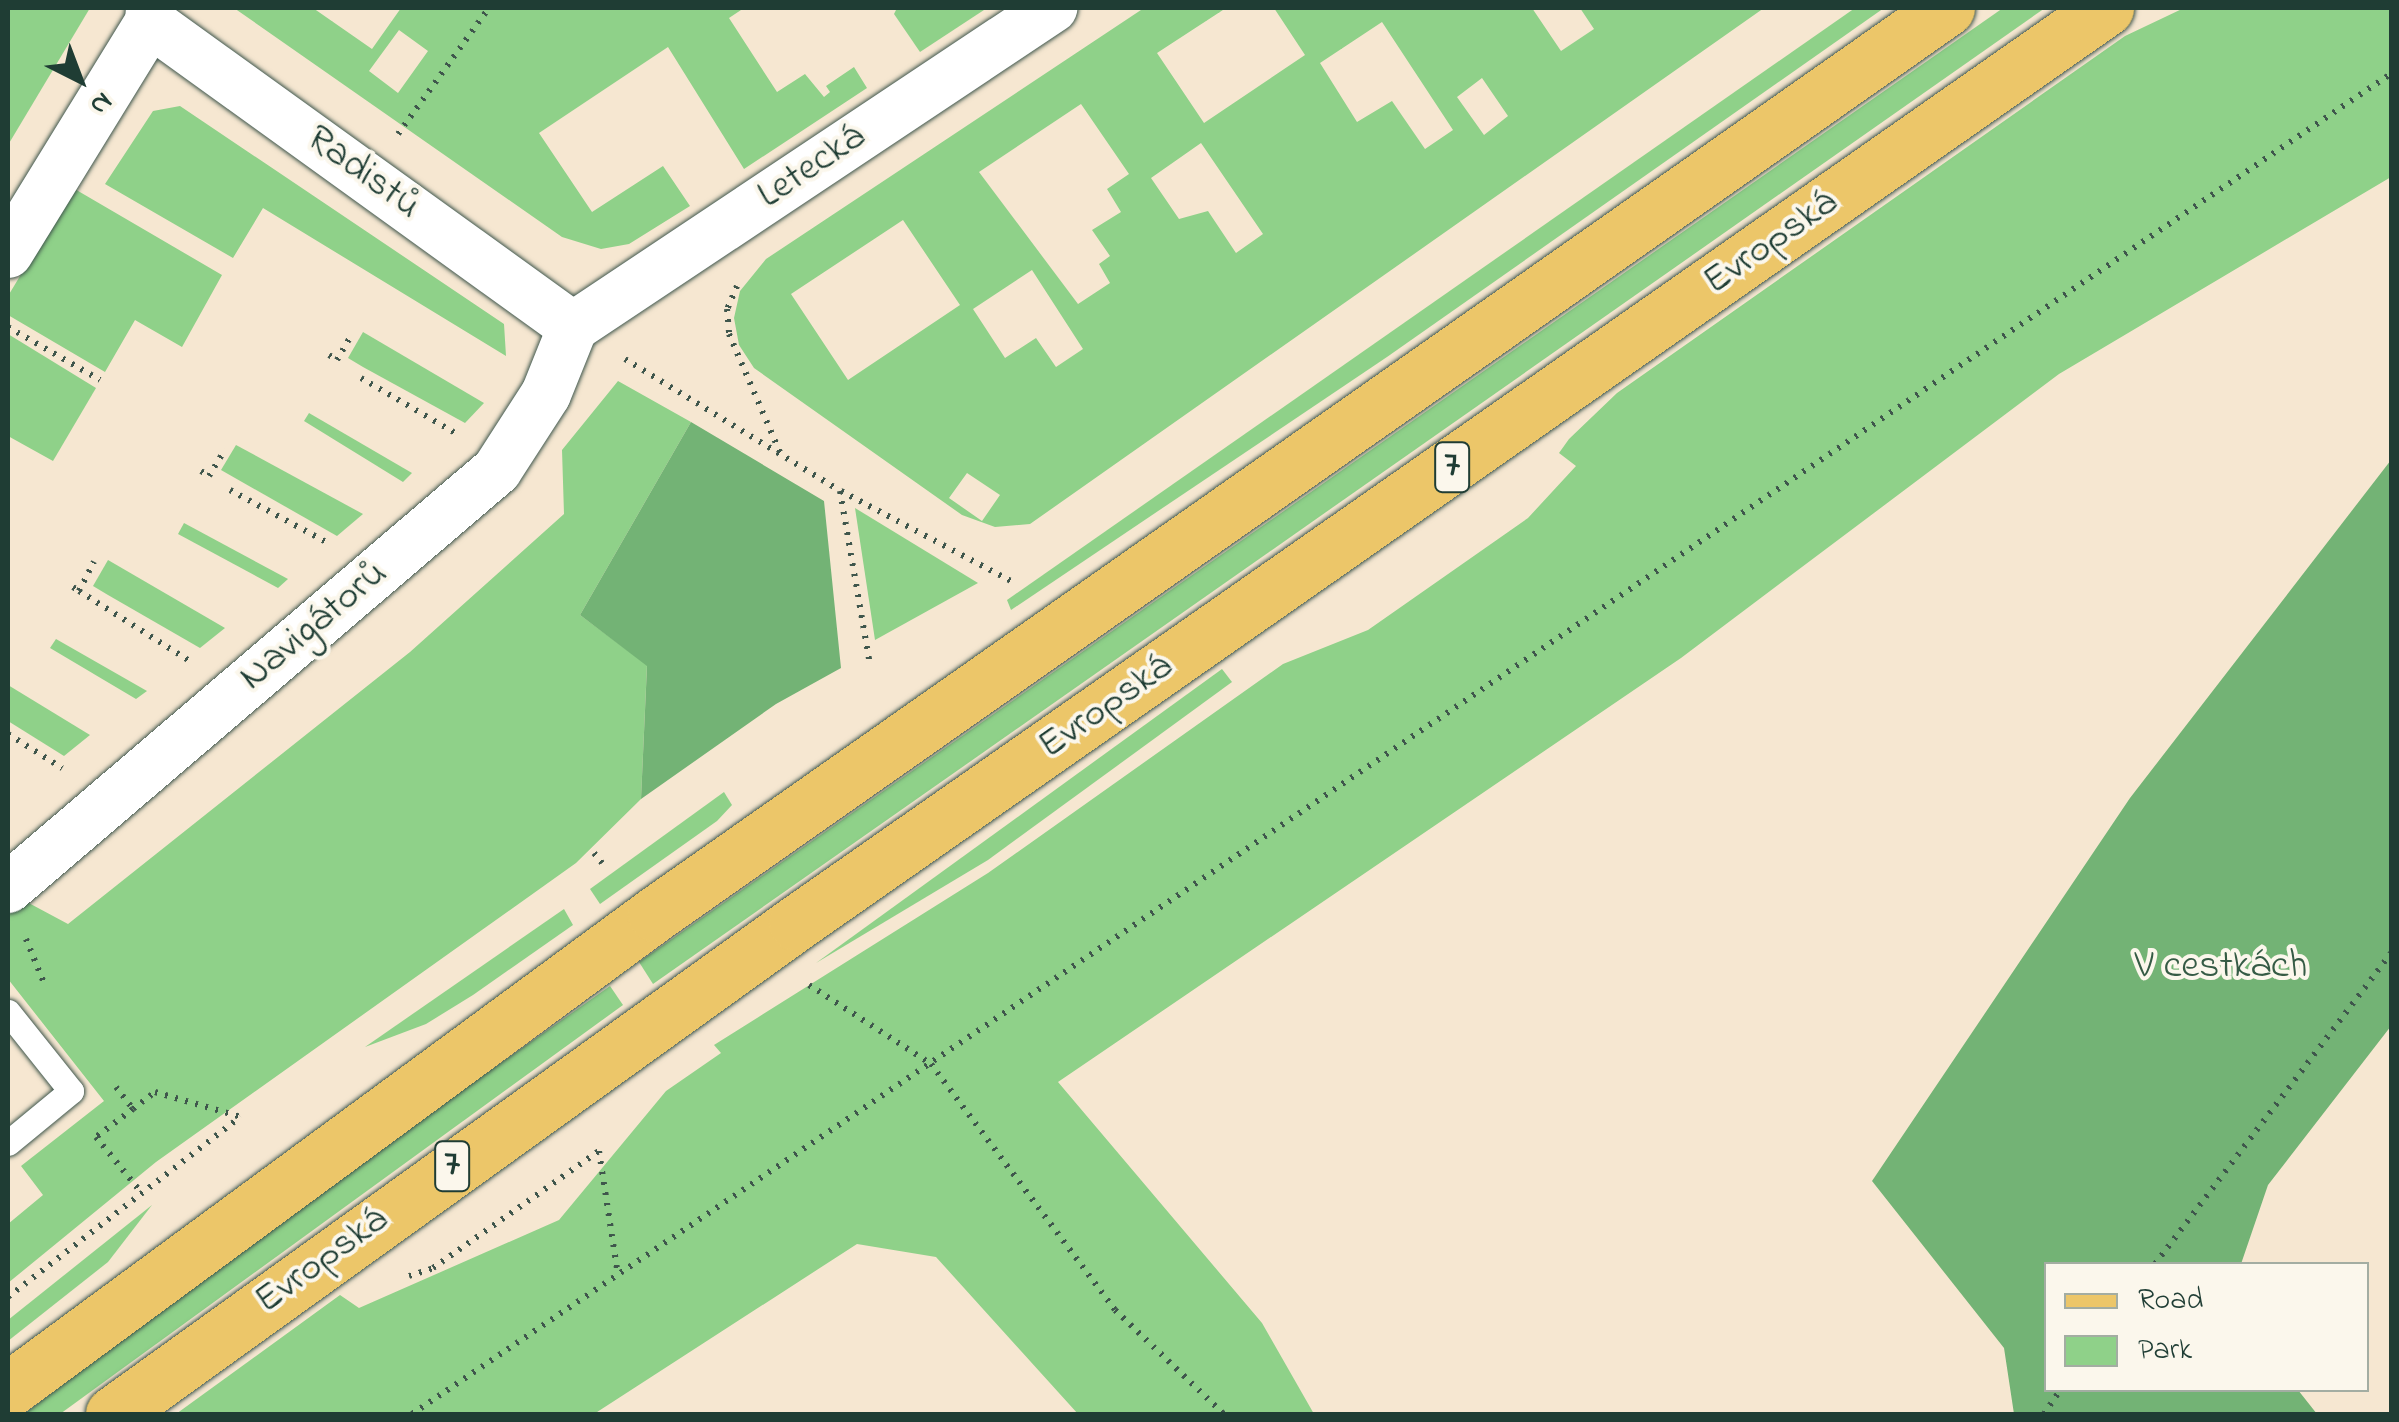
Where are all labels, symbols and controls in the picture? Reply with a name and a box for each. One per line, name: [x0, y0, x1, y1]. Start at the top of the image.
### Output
north arrow: [30, 30, 130, 130]
text: N: [80, 81, 121, 124]
street label: Letecká: [749, 114, 875, 220]
street label: Radistů: [296, 115, 430, 231]
street label: Evropská: [1695, 180, 1847, 306]
road number: 7: [1432, 434, 1472, 500]
street label: Navigátorů: [230, 550, 398, 702]
street label: Evropská: [1030, 644, 1182, 770]
park label: V cestkách: [2135, 943, 2307, 991]
road number: 7: [432, 1133, 472, 1199]
street label: Evropská: [246, 1197, 398, 1325]
legend: [2044, 1262, 2369, 1392]
text: Road: [2138, 1279, 2203, 1323]
text: Park: [2138, 1329, 2192, 1373]

